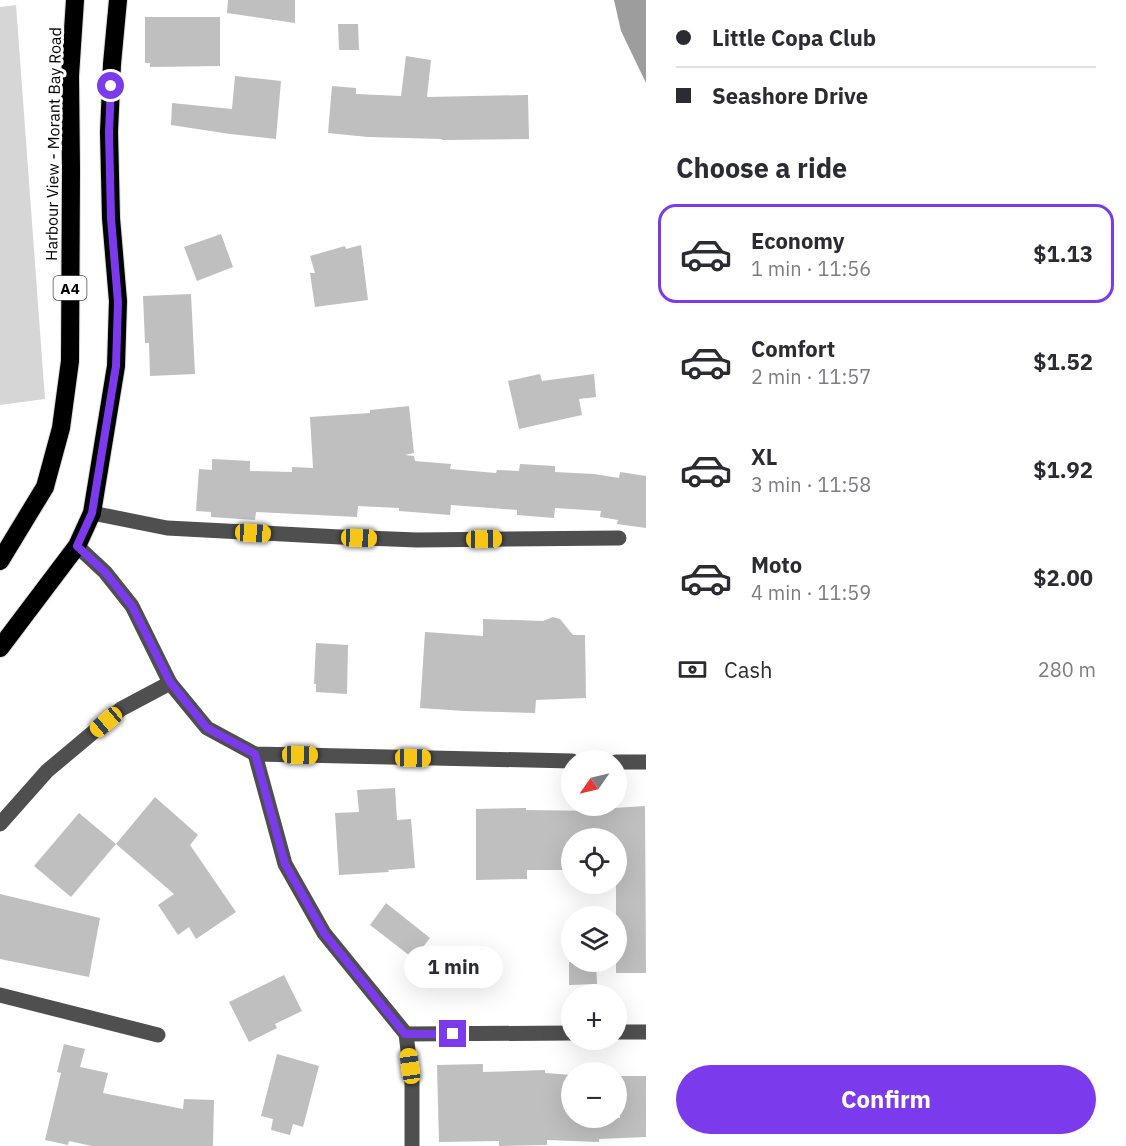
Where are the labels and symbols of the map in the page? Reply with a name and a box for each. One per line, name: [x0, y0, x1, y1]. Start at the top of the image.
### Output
street label: Harbour View - Morant Bay Road: [41, 27, 65, 261]
route start: [97, 72, 124, 99]
road number: A4: [54, 276, 86, 300]
car: [235, 523, 271, 543]
car: [341, 528, 377, 548]
car: [466, 530, 502, 548]
car: [86, 704, 126, 740]
car: [282, 746, 318, 764]
car: [395, 749, 431, 767]
north arrow: [561, 750, 627, 816]
callout: 1 min: [404, 947, 502, 989]
route end: [439, 1020, 466, 1047]
car: [399, 1047, 421, 1085]

